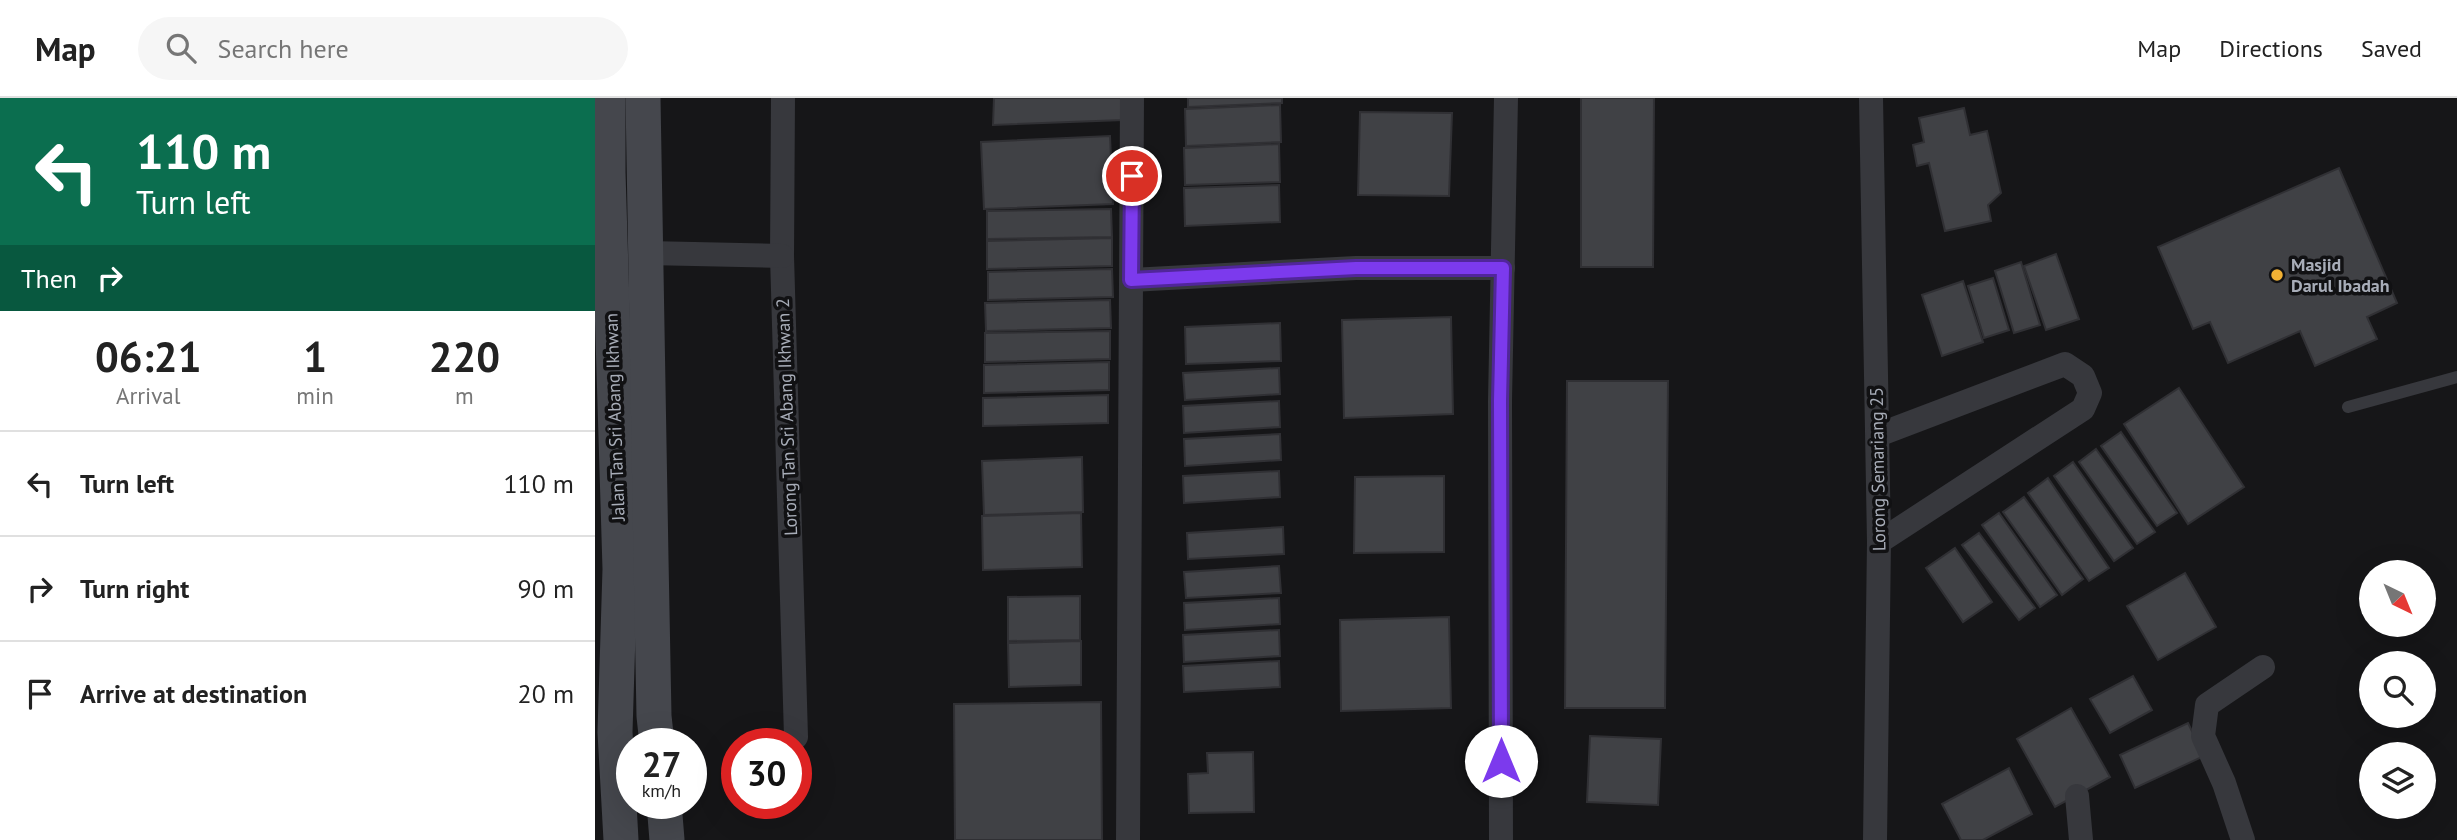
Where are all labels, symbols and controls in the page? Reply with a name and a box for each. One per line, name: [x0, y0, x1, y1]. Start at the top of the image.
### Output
search box: [138, 17, 628, 80]
text: Map: [35, 27, 96, 70]
icon: search: [162, 29, 200, 67]
text: Search here: [218, 32, 349, 65]
text: Map: [2137, 33, 2181, 64]
text: Directions: [2219, 33, 2323, 64]
text: Saved: [2361, 33, 2422, 64]
text: 110 m: [136, 119, 271, 183]
icon: left: [21, 126, 112, 217]
pin: [1102, 146, 1162, 206]
icon: arrive: [1113, 157, 1151, 195]
text: Turn left: [136, 181, 251, 223]
place label: Masjid Darul Ibadah: [2291, 253, 2390, 297]
icon: right: [91, 259, 129, 297]
text: Then: [21, 262, 77, 295]
marker: Masjid Darul Ibadah: [2269, 267, 2285, 283]
street label: Lorong Tan Sri Abang Ikhwan 2: [771, 298, 802, 536]
street label: Jalan Tan Sri Abang Ikhwan: [599, 313, 630, 522]
text: 06:21: [95, 329, 201, 384]
text: 1: [303, 329, 327, 384]
text: 220: [429, 329, 500, 384]
text: Arrival: [116, 381, 180, 410]
text: min: [296, 381, 334, 410]
text: m: [455, 381, 474, 410]
street label: Lorong Semariang 25: [1865, 387, 1890, 551]
icon: left: [21, 465, 59, 503]
text: Turn left: [80, 467, 174, 500]
text: 110 m: [503, 467, 574, 500]
north arrow: [2359, 560, 2436, 637]
map controls: [2359, 560, 2436, 819]
icon: right: [21, 570, 59, 608]
text: Turn right: [80, 572, 189, 605]
text: 90 m: [518, 572, 574, 605]
button: search: [2359, 651, 2436, 728]
icon: arrive: [21, 675, 59, 713]
text: Arrive at destination: [80, 677, 307, 710]
text: 20 m: [518, 677, 574, 710]
position arrow: [1464, 724, 1538, 798]
speed limit sign: 30: [721, 728, 812, 819]
text: 27: [642, 741, 681, 787]
button: layers: [2359, 742, 2436, 819]
text: km/h: [642, 779, 681, 802]

